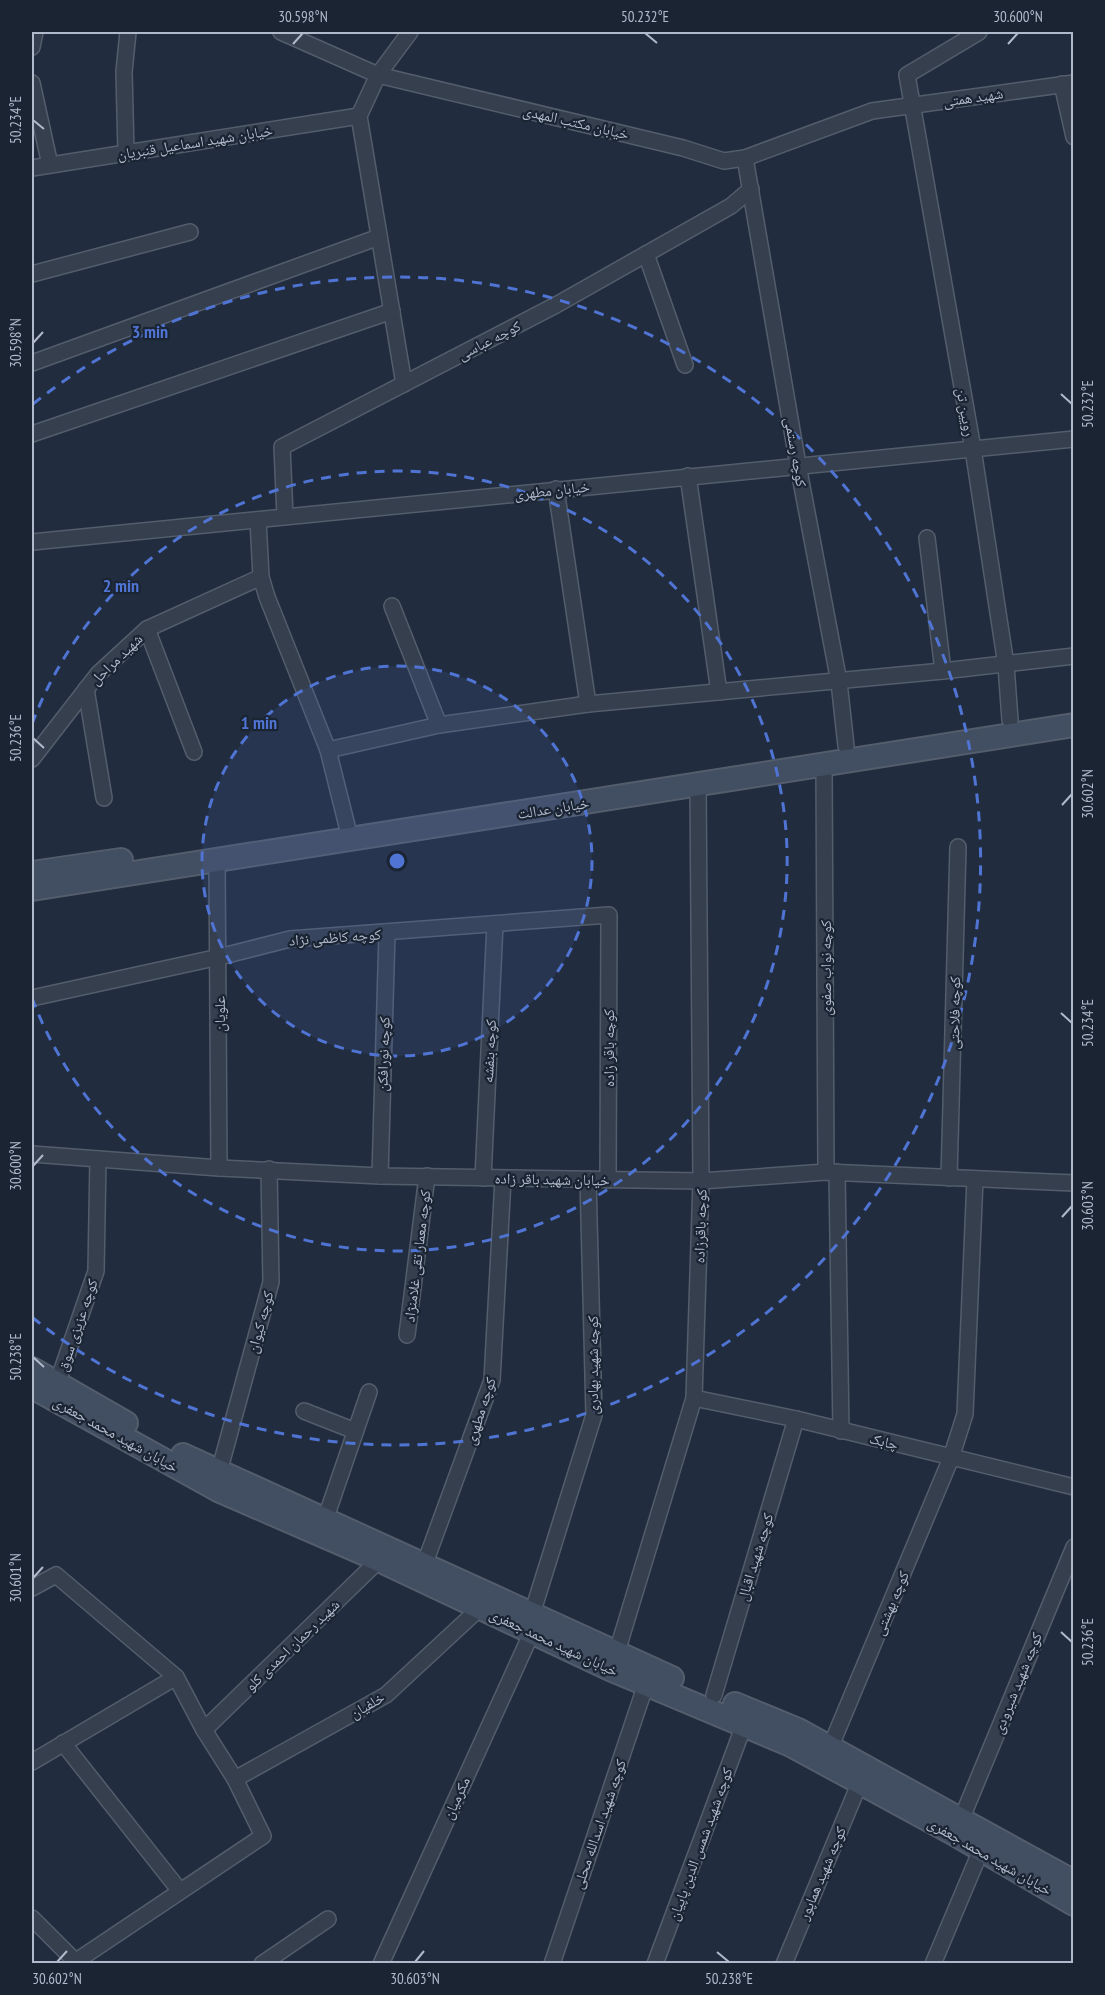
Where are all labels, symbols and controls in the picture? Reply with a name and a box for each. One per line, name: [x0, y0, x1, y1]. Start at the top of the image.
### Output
text: 30.598°N: [278, 7, 328, 26]
text: 50.232°E: [621, 7, 669, 26]
text: 30.600°N: [993, 7, 1043, 26]
street label: شهید همتی: [942, 83, 1005, 112]
text: 50.234°E: [6, 96, 25, 144]
street label: خیابان مکتب المهدی: [521, 101, 631, 145]
street label: خیابان شهید اسماعیل قنبریان: [116, 120, 275, 165]
street label: کوچه عباسی: [454, 316, 524, 365]
text: 30.598°N: [6, 318, 25, 368]
text: 3 min: [132, 320, 168, 343]
text: 50.232°E: [1078, 380, 1097, 428]
street label: رویین تن: [951, 386, 980, 438]
street label: کوچه رستمی: [780, 416, 811, 488]
street label: خیابان مطهری: [513, 477, 591, 504]
text: 2 min: [103, 574, 139, 597]
street label: شهید مراحل: [86, 629, 147, 690]
text: 1 min: [241, 711, 277, 734]
text: 50.236°E: [6, 714, 25, 762]
text: 30.602°N: [1078, 769, 1097, 819]
street label: خیابان عدالت: [516, 793, 591, 824]
centre of rings: [387, 851, 407, 871]
street label: کوچه نواب صفوی: [816, 920, 836, 1016]
street label: کوچه کاظمی نژاد: [288, 924, 382, 951]
street label: کوچه فلاحتی: [944, 976, 965, 1050]
street label: علویان: [210, 996, 230, 1032]
text: 50.234°E: [1078, 999, 1097, 1047]
street label: کوچه باقر زاده: [599, 1009, 618, 1087]
street label: کوچه نورافکن: [372, 1016, 395, 1092]
street label: کوچه بنفشه: [478, 1019, 500, 1083]
text: 30.600°N: [6, 1141, 25, 1191]
street label: خیابان شهید باقر زاده: [494, 1168, 610, 1191]
text: 30.603°N: [1078, 1181, 1097, 1231]
street label: کوچه باقرزاده: [689, 1188, 711, 1264]
street label: کوچه معمار تقی غلامنژاد: [399, 1189, 436, 1323]
street label: کوچه عزیزی سوق: [52, 1276, 103, 1374]
street label: کوچه کیوان: [243, 1289, 278, 1356]
street label: کوچه شهید بهادری: [583, 1316, 603, 1414]
text: 50.238°E: [6, 1333, 25, 1381]
street label: کوچه مطهری: [460, 1375, 501, 1448]
street label: خیابان شهید محمد جعفری: [50, 1392, 182, 1477]
street label: چابک: [868, 1428, 901, 1454]
street label: کوچه شهید اقبال: [733, 1511, 778, 1604]
text: 30.601°N: [6, 1553, 25, 1603]
street label: کوچه بهشتی: [869, 1568, 914, 1639]
street label: شهید رحمان احمدی کلو: [241, 1595, 344, 1696]
street label: خیابان شهید محمد جعفری: [486, 1604, 622, 1681]
text: 50.236°E: [1078, 1618, 1097, 1666]
street label: کوچه شهید شیرودی: [988, 1629, 1047, 1737]
street label: خلفیان: [346, 1687, 389, 1723]
street label: کوچه شهید اسدالله محلی: [568, 1757, 631, 1892]
street label: کوچه شهید شمس الدین پاپیان: [663, 1765, 737, 1924]
street label: مکرمیان: [438, 1774, 475, 1823]
street label: خیابان شهید محمد جعفری: [924, 1813, 1056, 1900]
street label: کوچه شهید هماپور: [793, 1823, 850, 1924]
text: 30.602°N: [32, 1969, 82, 1988]
text: 30.603°N: [390, 1969, 440, 1988]
text: 50.238°E: [705, 1969, 753, 1988]

